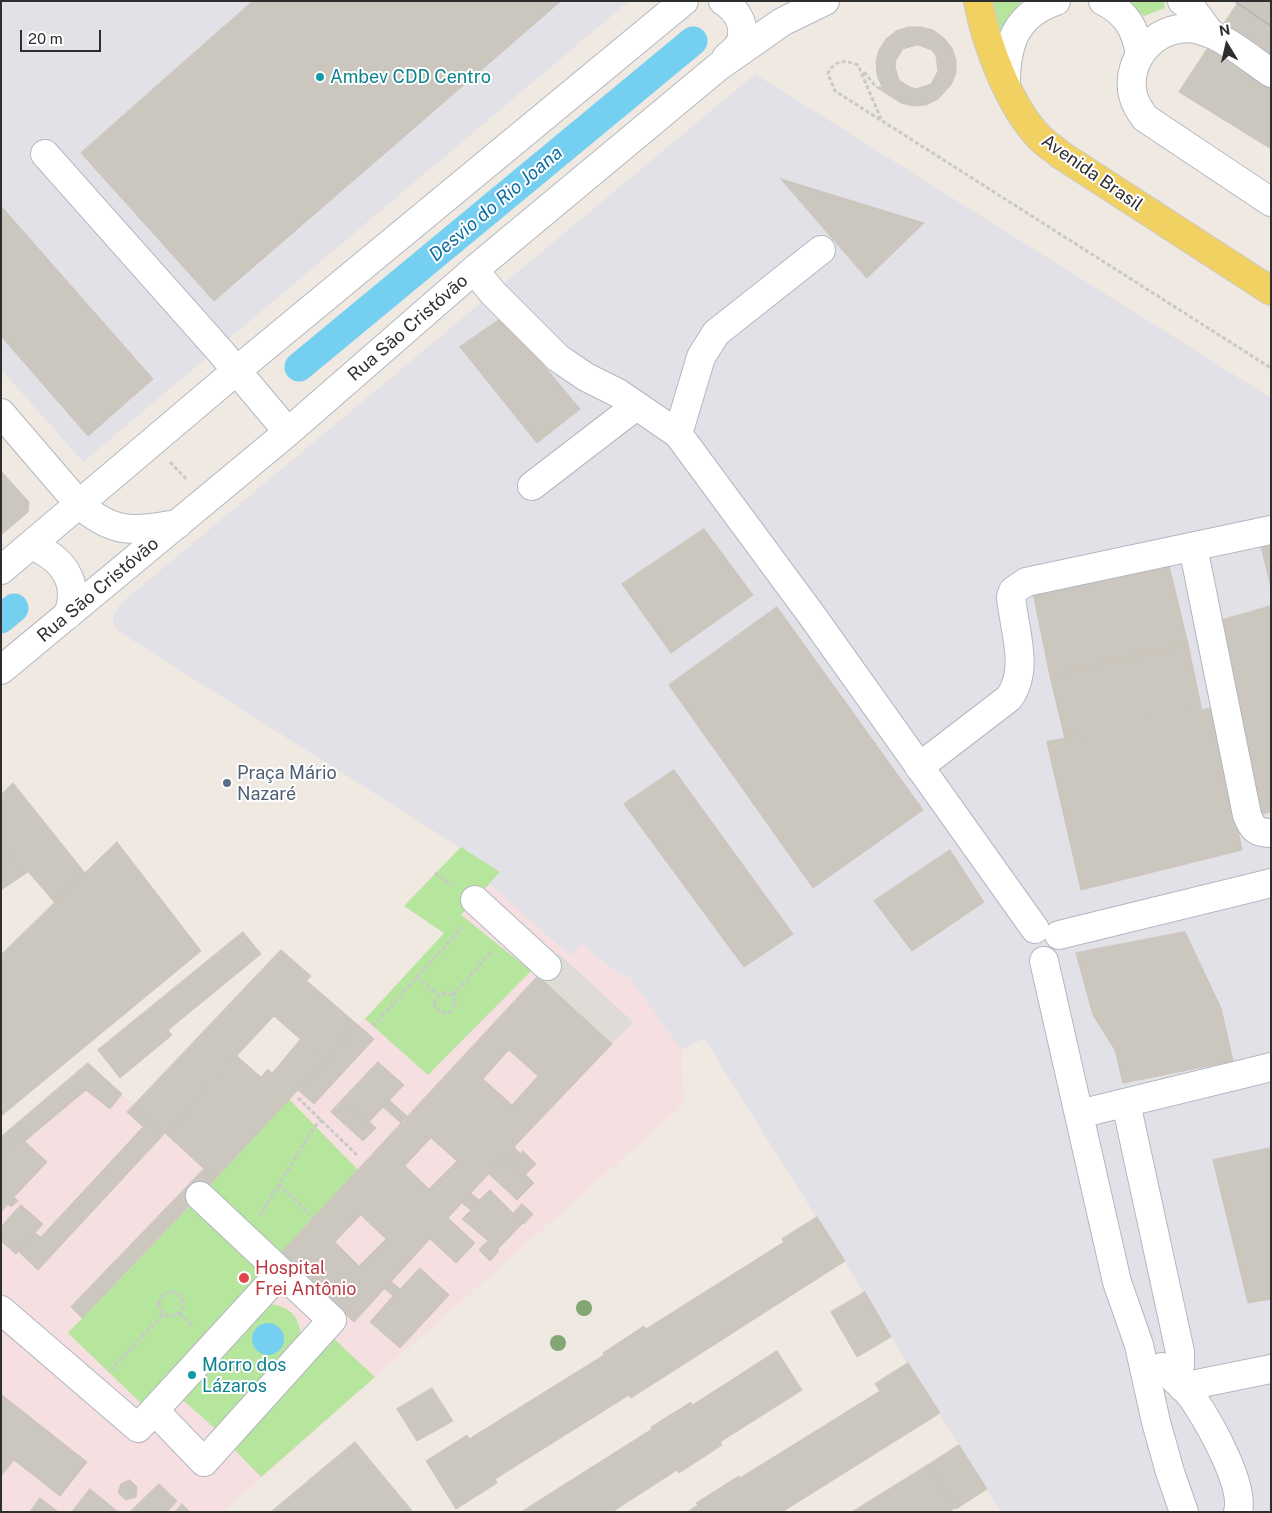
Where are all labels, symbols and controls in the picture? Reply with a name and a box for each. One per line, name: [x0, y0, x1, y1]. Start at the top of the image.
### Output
scale bar: [22, 20, 104, 52]
north arrow: [1202, 20, 1252, 70]
text: N: [1218, 21, 1231, 39]
text: 20 m: [28, 30, 63, 47]
place label: Ambev CDD Centro: [330, 66, 491, 88]
marker: Ambev CDD Centro: [314, 71, 326, 83]
street label: Avenida Brasil: [1037, 130, 1147, 216]
water label: Desvio do Rio Joana: [425, 142, 567, 266]
street label: Rua São Cristóvão: [344, 270, 472, 386]
street label: Rua São Cristóvão: [33, 533, 163, 647]
place label: Praça Mário Nazaré: [237, 762, 337, 804]
marker: Praça Mário Nazaré: [221, 777, 233, 789]
place label: Hospital Frei Antônio: [255, 1257, 356, 1300]
marker: Hospital Frei Antônio: [237, 1271, 251, 1285]
place label: Morro dos Lázaros: [202, 1354, 286, 1396]
marker: Morro dos Lázaros: [186, 1369, 198, 1381]

